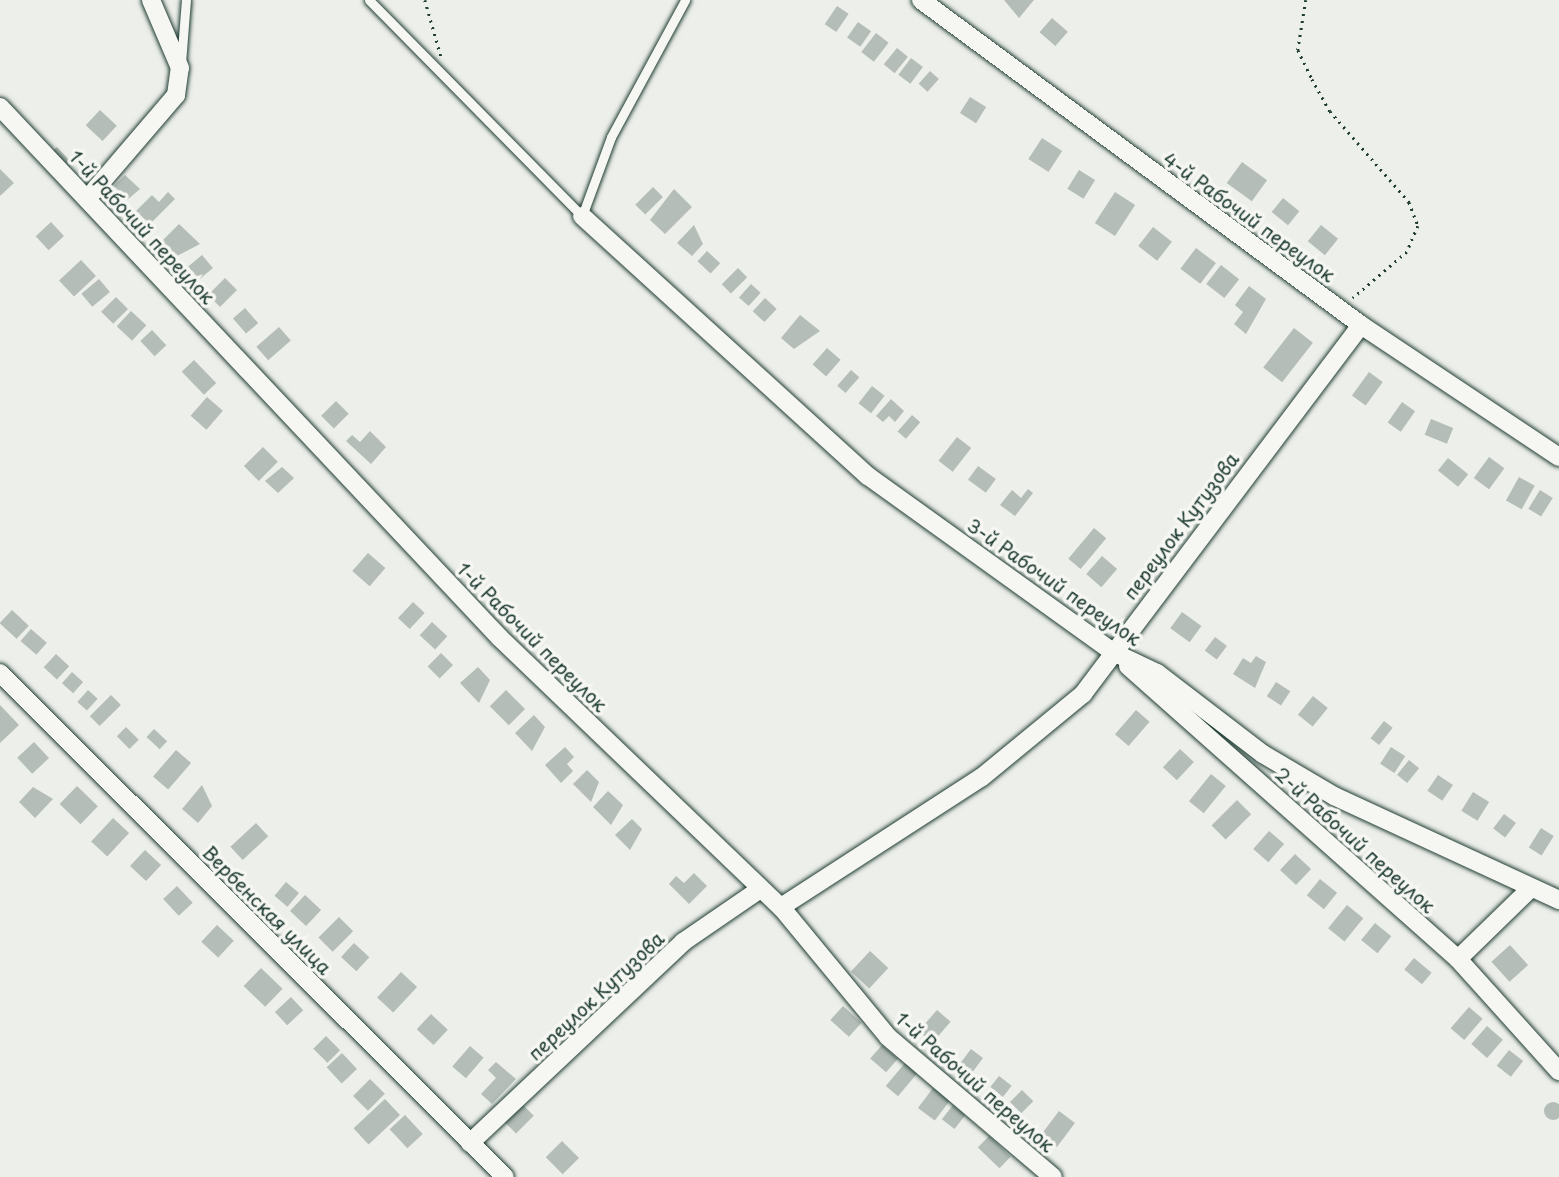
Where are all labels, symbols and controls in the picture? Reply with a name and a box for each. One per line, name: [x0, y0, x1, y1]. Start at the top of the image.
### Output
street label: 1-й Рабочий переулок: [64, 145, 220, 309]
street label: 4-й Рабочий переулок: [1159, 147, 1339, 287]
street label: переулок Кутузова: [1118, 448, 1244, 604]
street label: 3-й Рабочий переулок: [963, 513, 1145, 651]
street label: 1-й Рабочий переулок: [452, 557, 612, 717]
street label: 2-й Рабочий переулок: [1270, 762, 1440, 918]
street label: Вербенская улица: [198, 841, 336, 979]
street label: переулок Кутузова: [523, 927, 669, 1065]
street label: 1-й Рабочий переулок: [891, 1007, 1059, 1157]

